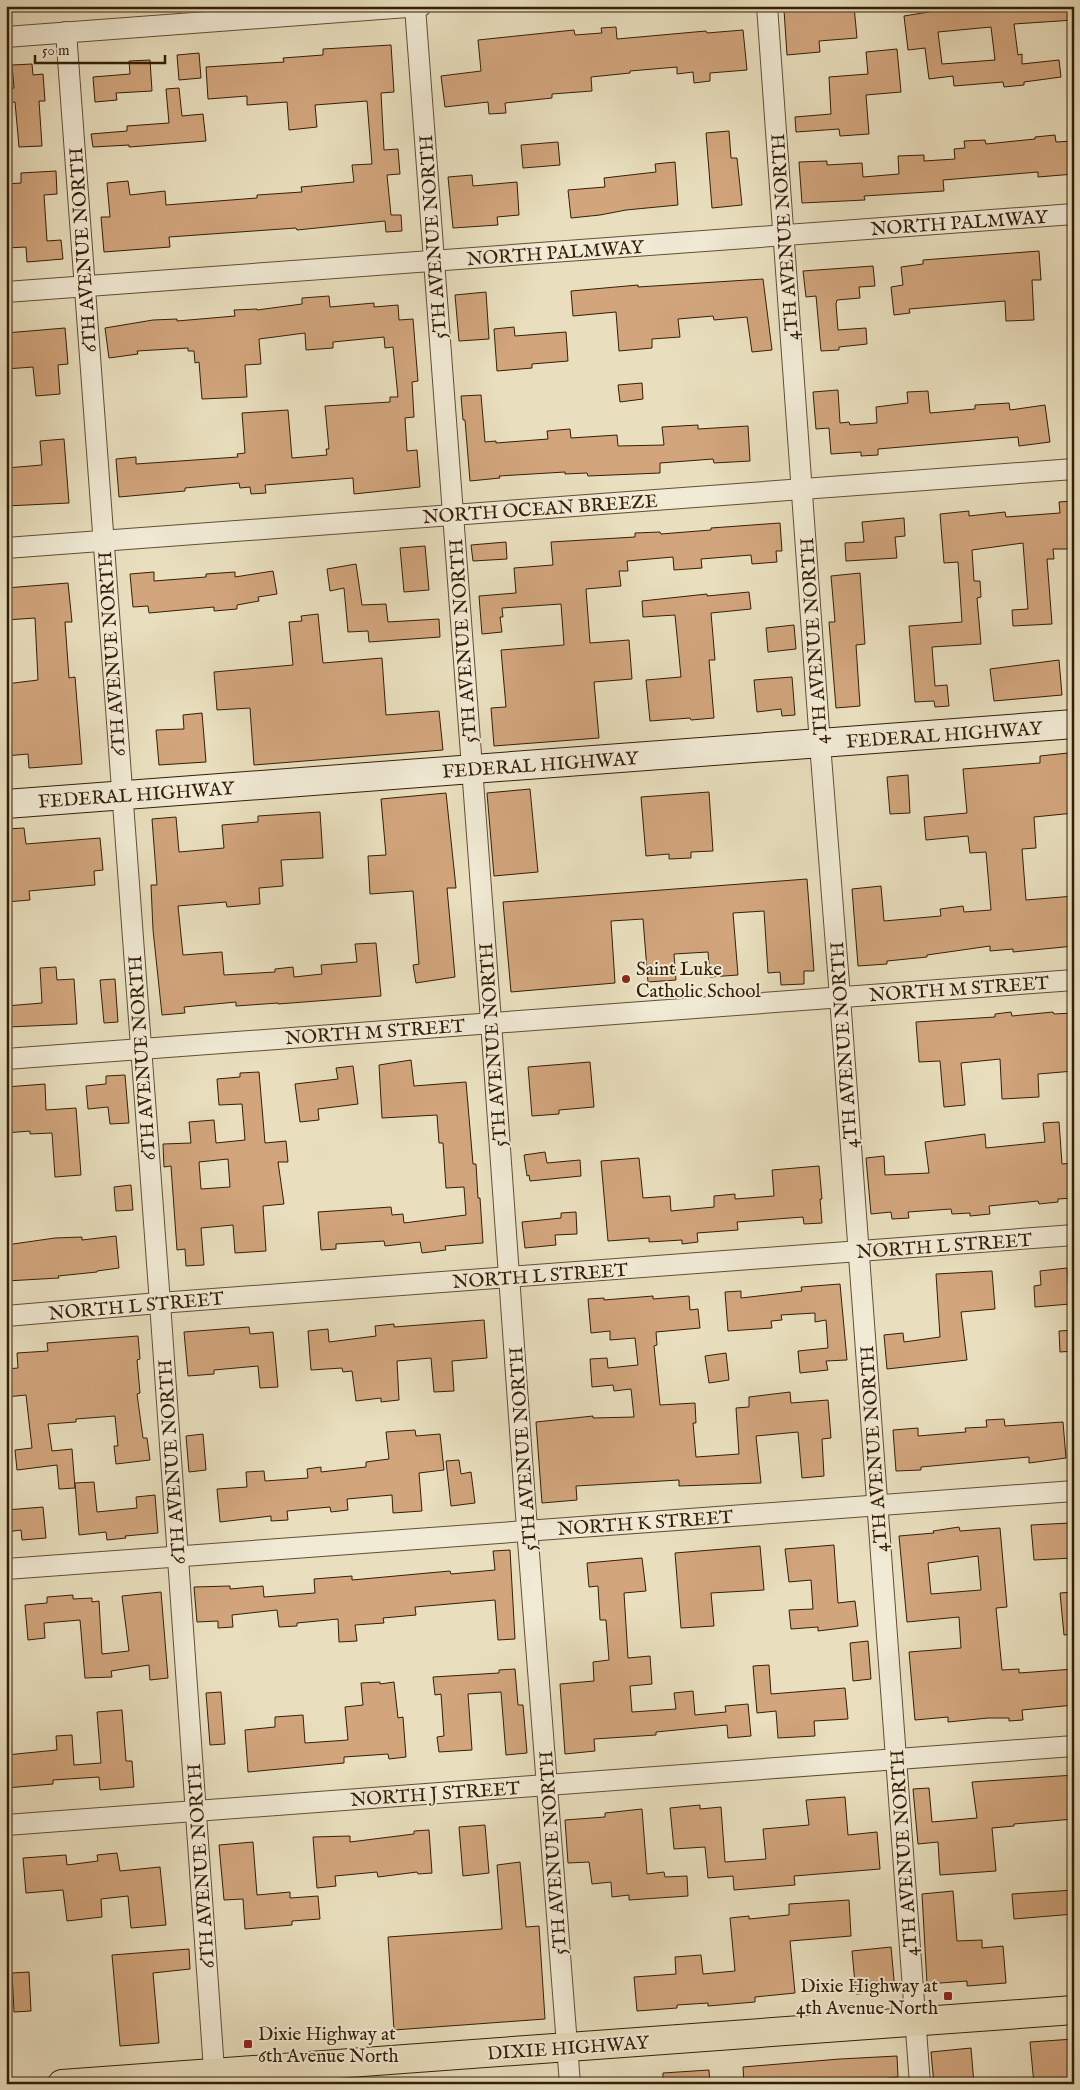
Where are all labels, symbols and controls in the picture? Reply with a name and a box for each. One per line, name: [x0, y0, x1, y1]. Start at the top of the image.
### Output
scale bar: [35, 32, 165, 64]
text: 50 m: [42, 41, 70, 60]
street label: 4TH AVENUE NORTH: [767, 133, 805, 341]
street label: 5TH AVENUE NORTH: [415, 134, 453, 340]
street label: 6TH AVENUE NORTH: [65, 146, 103, 353]
street label: NORTH PALMWAY: [870, 206, 1050, 242]
street label: NORTH PALMWAY: [466, 236, 646, 272]
street label: NORTH OCEAN BREEZE: [422, 490, 659, 530]
street label: 4TH AVENUE NORTH: [796, 537, 834, 745]
street label: 5TH AVENUE NORTH: [445, 538, 483, 744]
street label: 6TH AVENUE NORTH: [94, 550, 132, 757]
street label: FEDERAL HIGHWAY: [845, 717, 1044, 755]
street label: FEDERAL HIGHWAY: [441, 747, 640, 785]
street label: FEDERAL HIGHWAY: [37, 777, 236, 815]
street label: 4TH AVENUE NORTH: [826, 941, 864, 1149]
street label: 5TH AVENUE NORTH: [475, 942, 513, 1148]
street label: 6TH AVENUE NORTH: [124, 954, 162, 1161]
place label: Saint Luke Catholic School: [636, 958, 761, 1004]
street label: NORTH M STREET: [868, 972, 1050, 1008]
marker: Saint Luke Catholic School: [620, 973, 632, 985]
street label: NORTH M STREET: [284, 1015, 466, 1051]
street label: NORTH L STREET: [856, 1229, 1033, 1265]
street label: NORTH L STREET: [452, 1259, 629, 1295]
street label: NORTH L STREET: [48, 1287, 225, 1327]
street label: 4TH AVENUE NORTH: [856, 1345, 894, 1553]
street label: 5TH AVENUE NORTH: [505, 1346, 543, 1552]
street label: 6TH AVENUE NORTH: [154, 1358, 192, 1565]
street label: NORTH K STREET: [556, 1506, 734, 1542]
street label: 4TH AVENUE NORTH: [886, 1749, 924, 1957]
street label: 5TH AVENUE NORTH: [535, 1750, 573, 1956]
street label: 6TH AVENUE NORTH: [183, 1762, 221, 1969]
street label: NORTH J STREET: [349, 1777, 521, 1813]
place label: Dixie Highway at 4th Avenue North: [796, 1975, 938, 2021]
marker: Dixie Highway at 4th Avenue North: [942, 1990, 954, 2002]
place label: Dixie Highway at 6th Avenue North: [258, 2023, 399, 2069]
street label: DIXIE HIGHWAY: [486, 2031, 651, 2067]
marker: Dixie Highway at 6th Avenue North: [242, 2038, 254, 2050]

